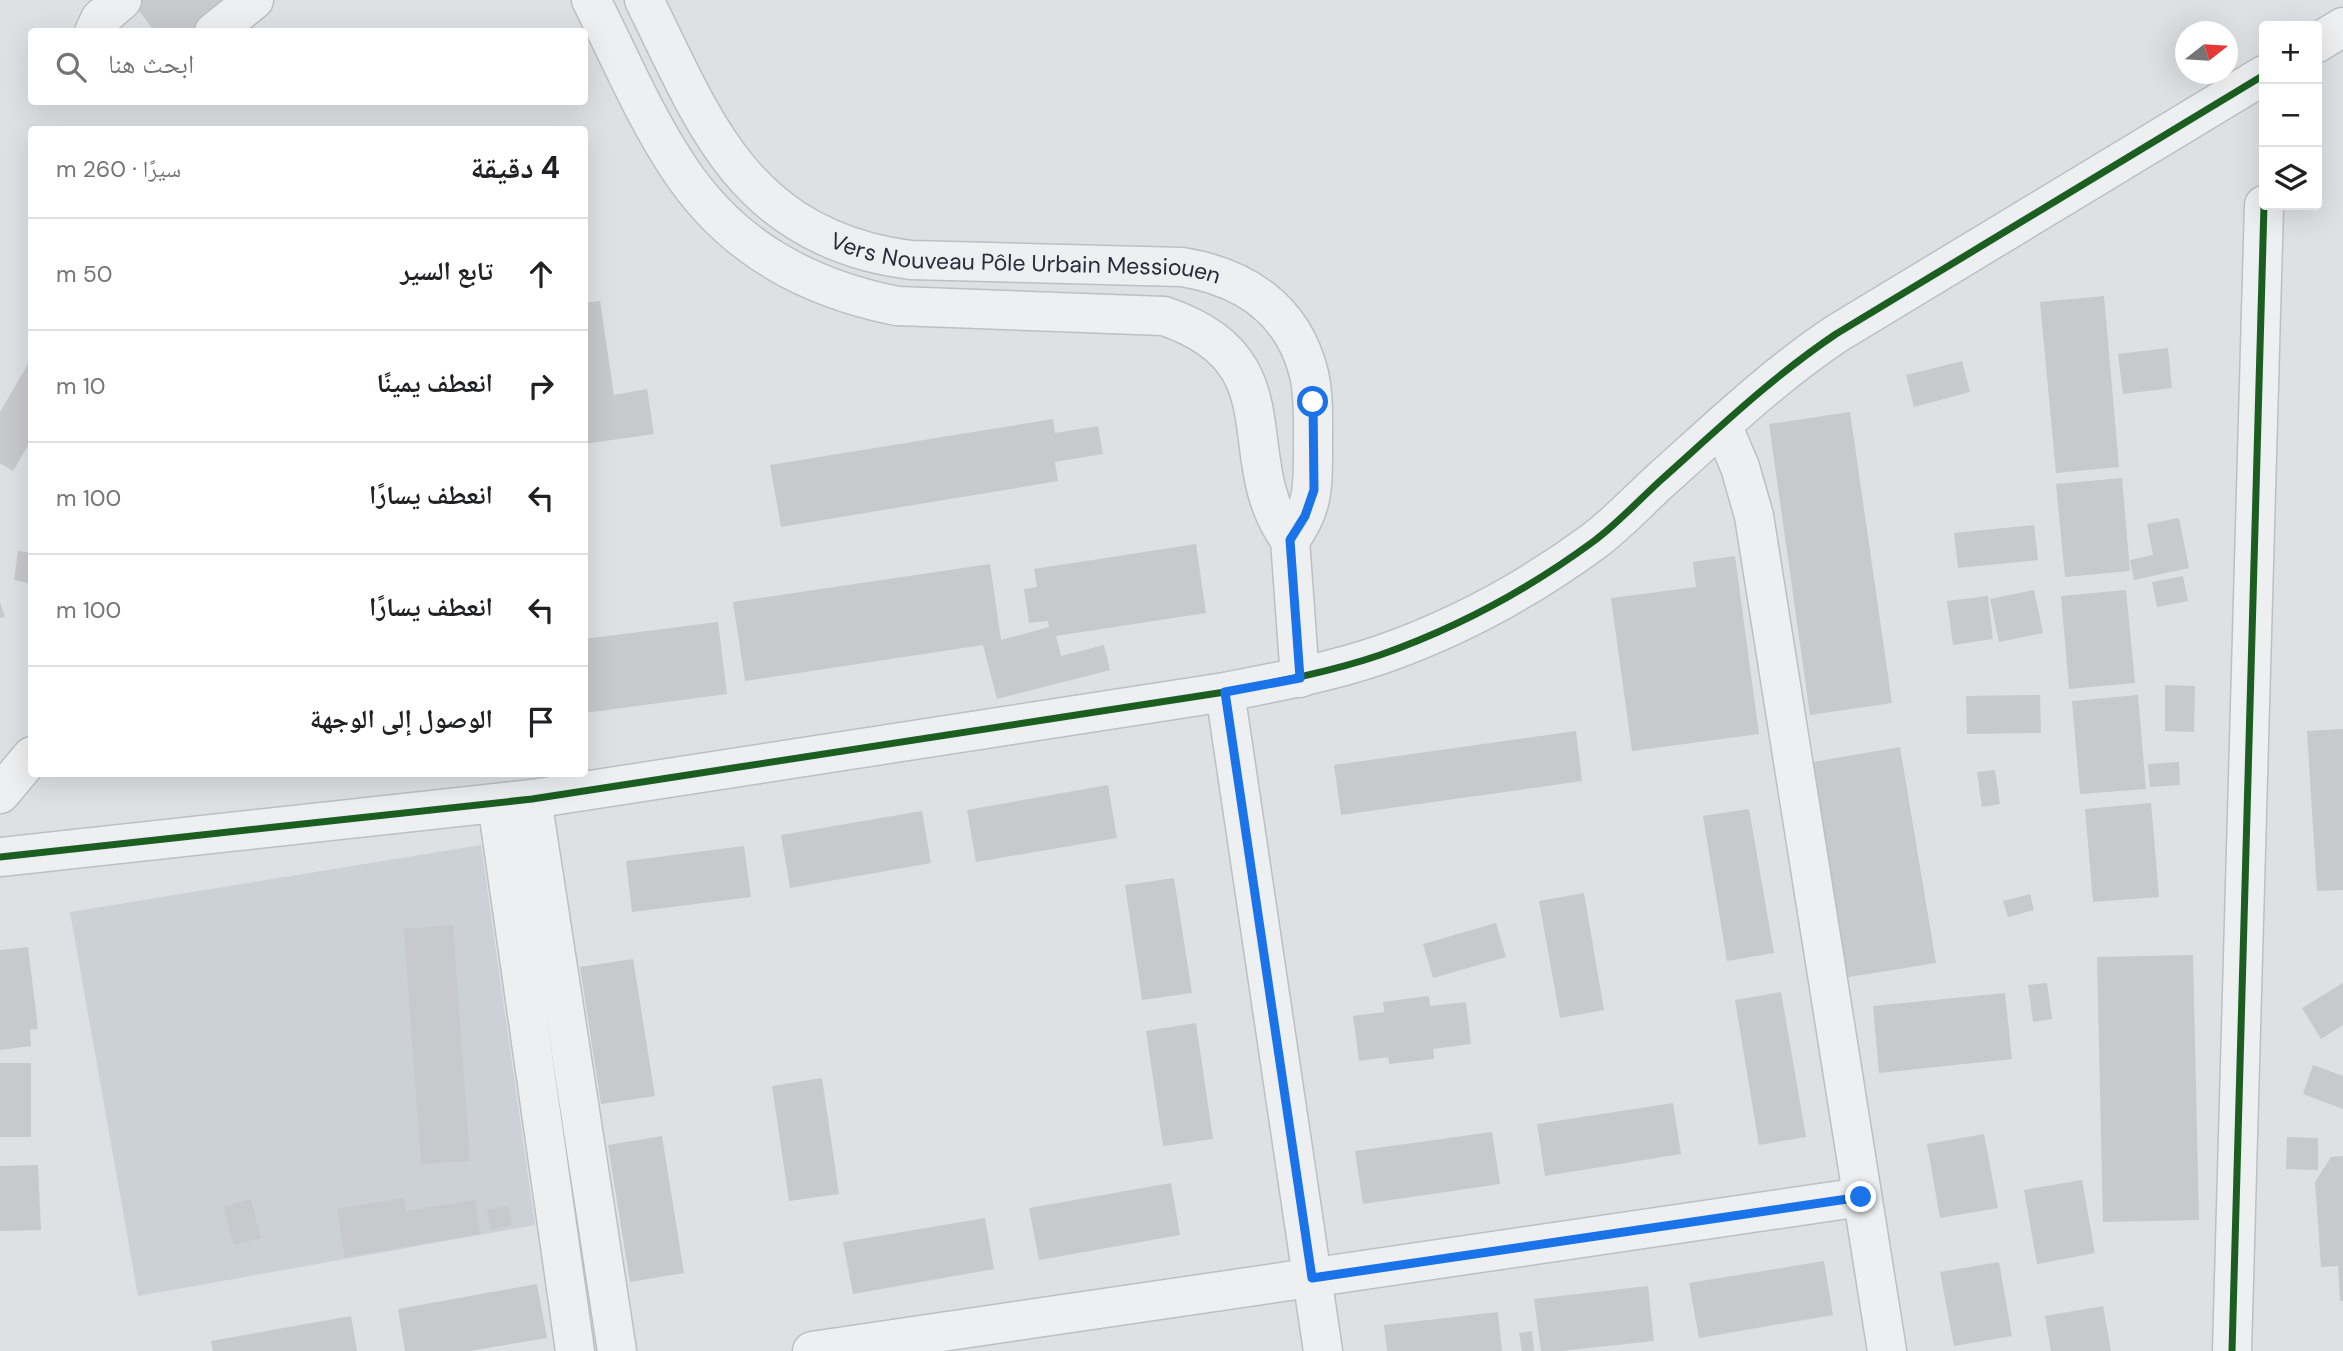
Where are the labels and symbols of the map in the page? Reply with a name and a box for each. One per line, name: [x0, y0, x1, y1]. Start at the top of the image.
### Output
north arrow: [2175, 21, 2238, 84]
street label: Vers Nouveau Pôle Urbain Messiouen: [826, 225, 1225, 291]
route start: [1297, 386, 1328, 417]
route end: [1845, 1181, 1876, 1212]

